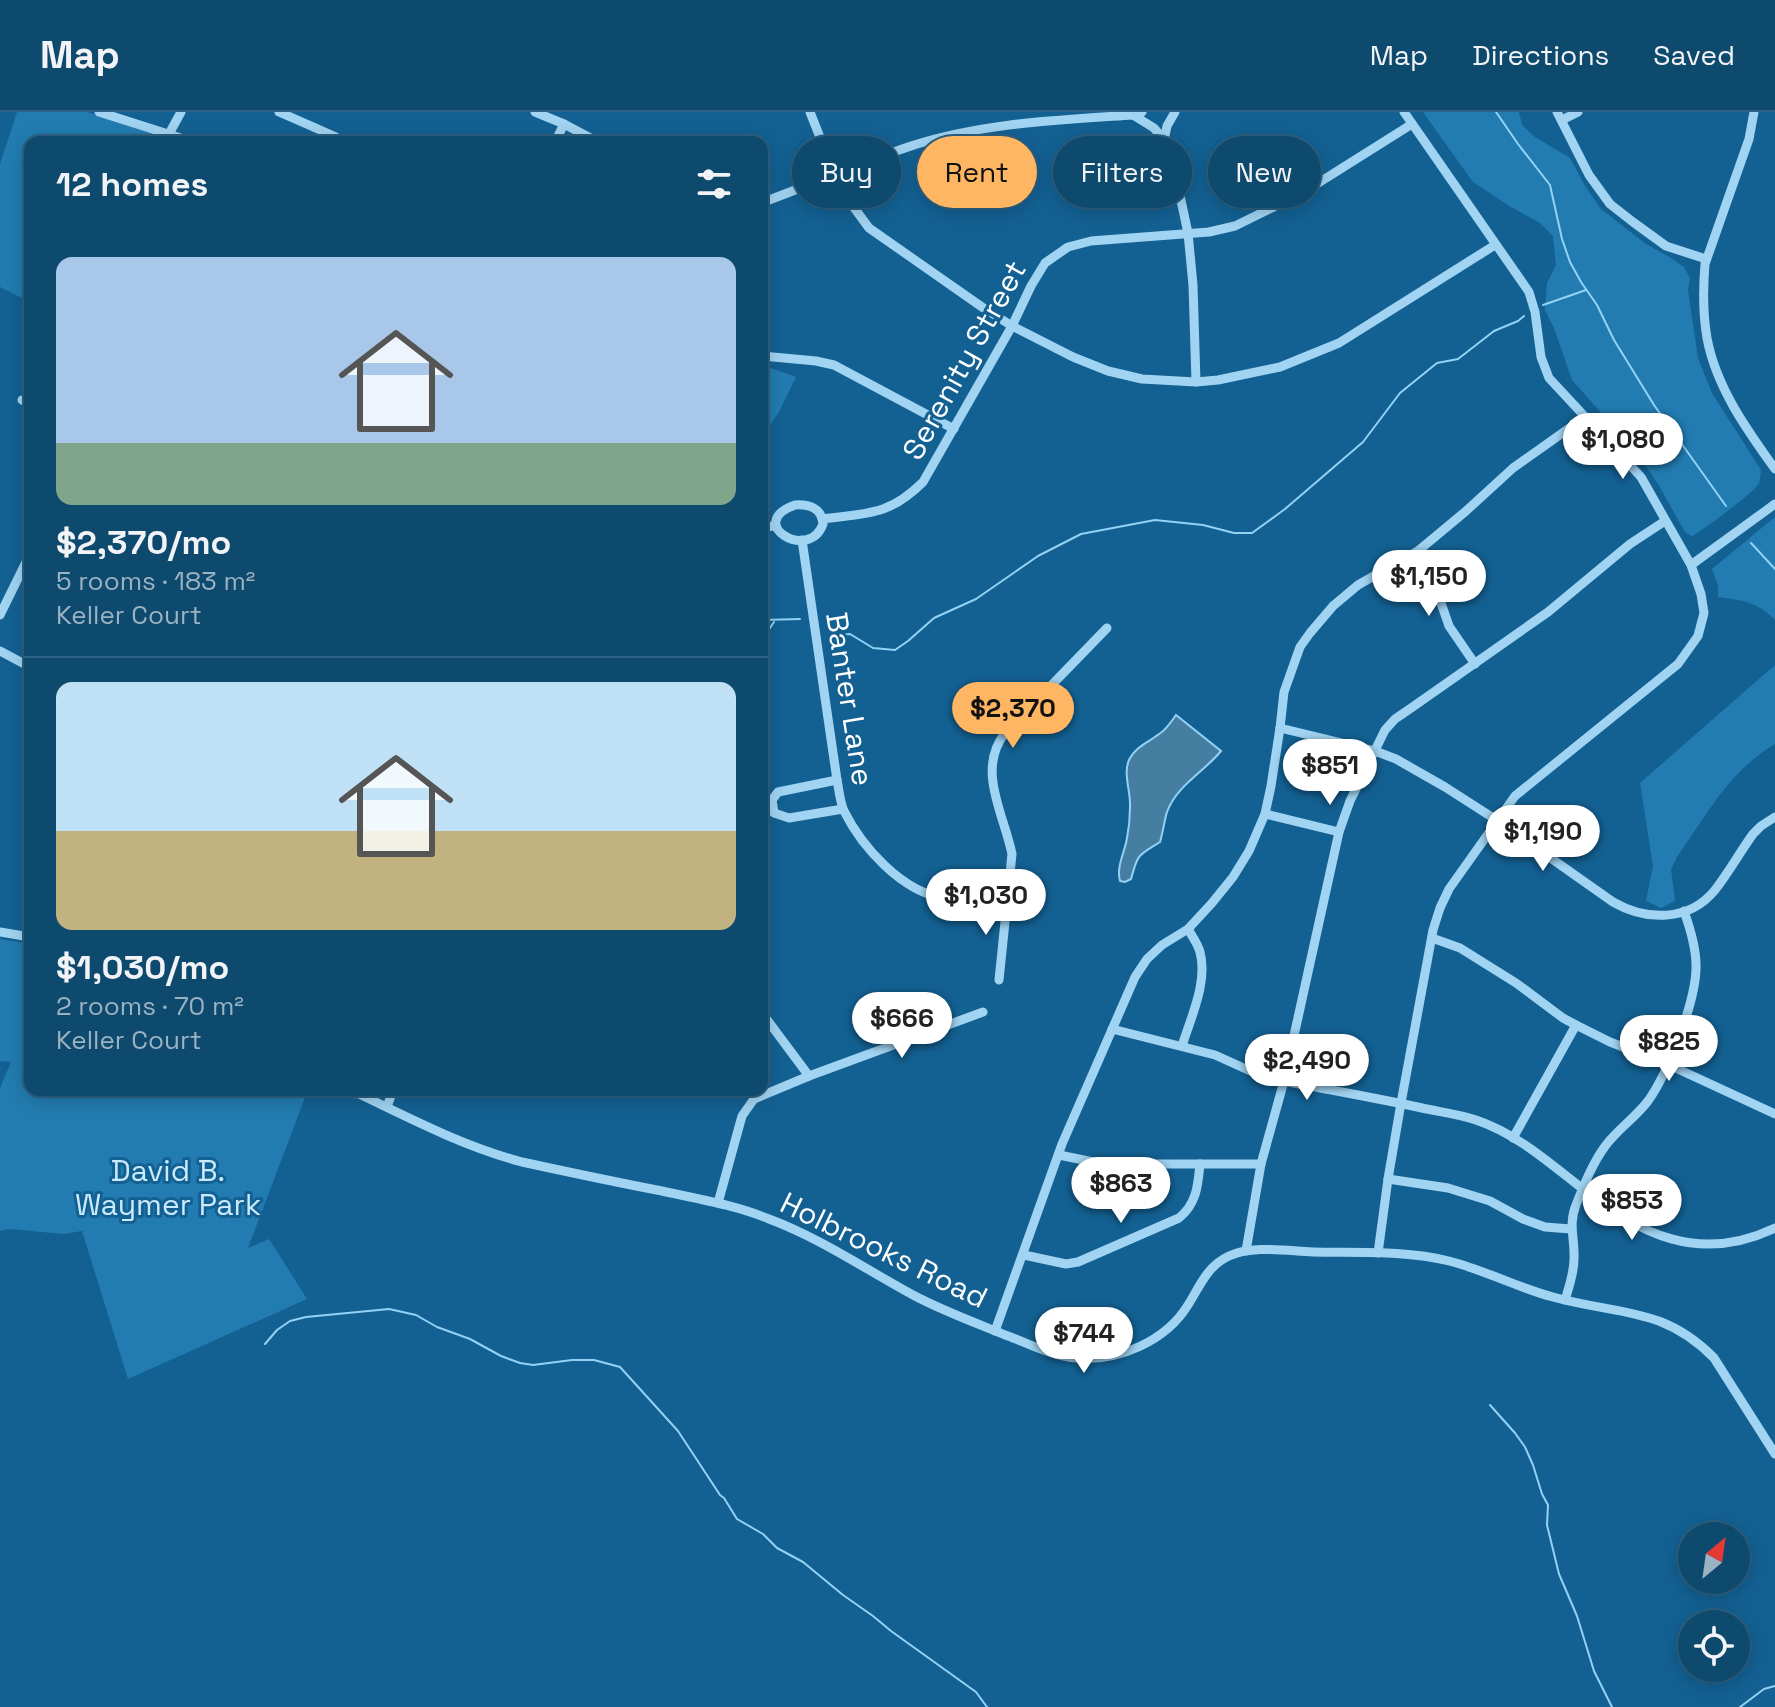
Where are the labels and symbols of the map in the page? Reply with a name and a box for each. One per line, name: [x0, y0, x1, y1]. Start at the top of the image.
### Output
street label: Serenity Street: [893, 253, 1035, 467]
pin: $1,080: [1558, 413, 1688, 481]
pin: $1,150: [1364, 550, 1494, 618]
street label: Banter Lane: [817, 610, 883, 788]
pin: $2,370: [948, 682, 1078, 750]
pin: $851: [1283, 739, 1377, 807]
pin: $1,190: [1478, 805, 1608, 873]
pin: $1,030: [921, 869, 1051, 937]
pin: $666: [855, 992, 949, 1060]
pin: $825: [1622, 1015, 1716, 1083]
pin: $2,490: [1242, 1034, 1372, 1102]
park label: David B. Waymer Park: [75, 1151, 261, 1224]
pin: $863: [1074, 1157, 1168, 1225]
pin: $853: [1585, 1174, 1679, 1242]
street label: Holbrooks Road: [774, 1183, 994, 1317]
pin: $744: [1037, 1307, 1131, 1375]
north arrow: [1678, 1522, 1750, 1594]

